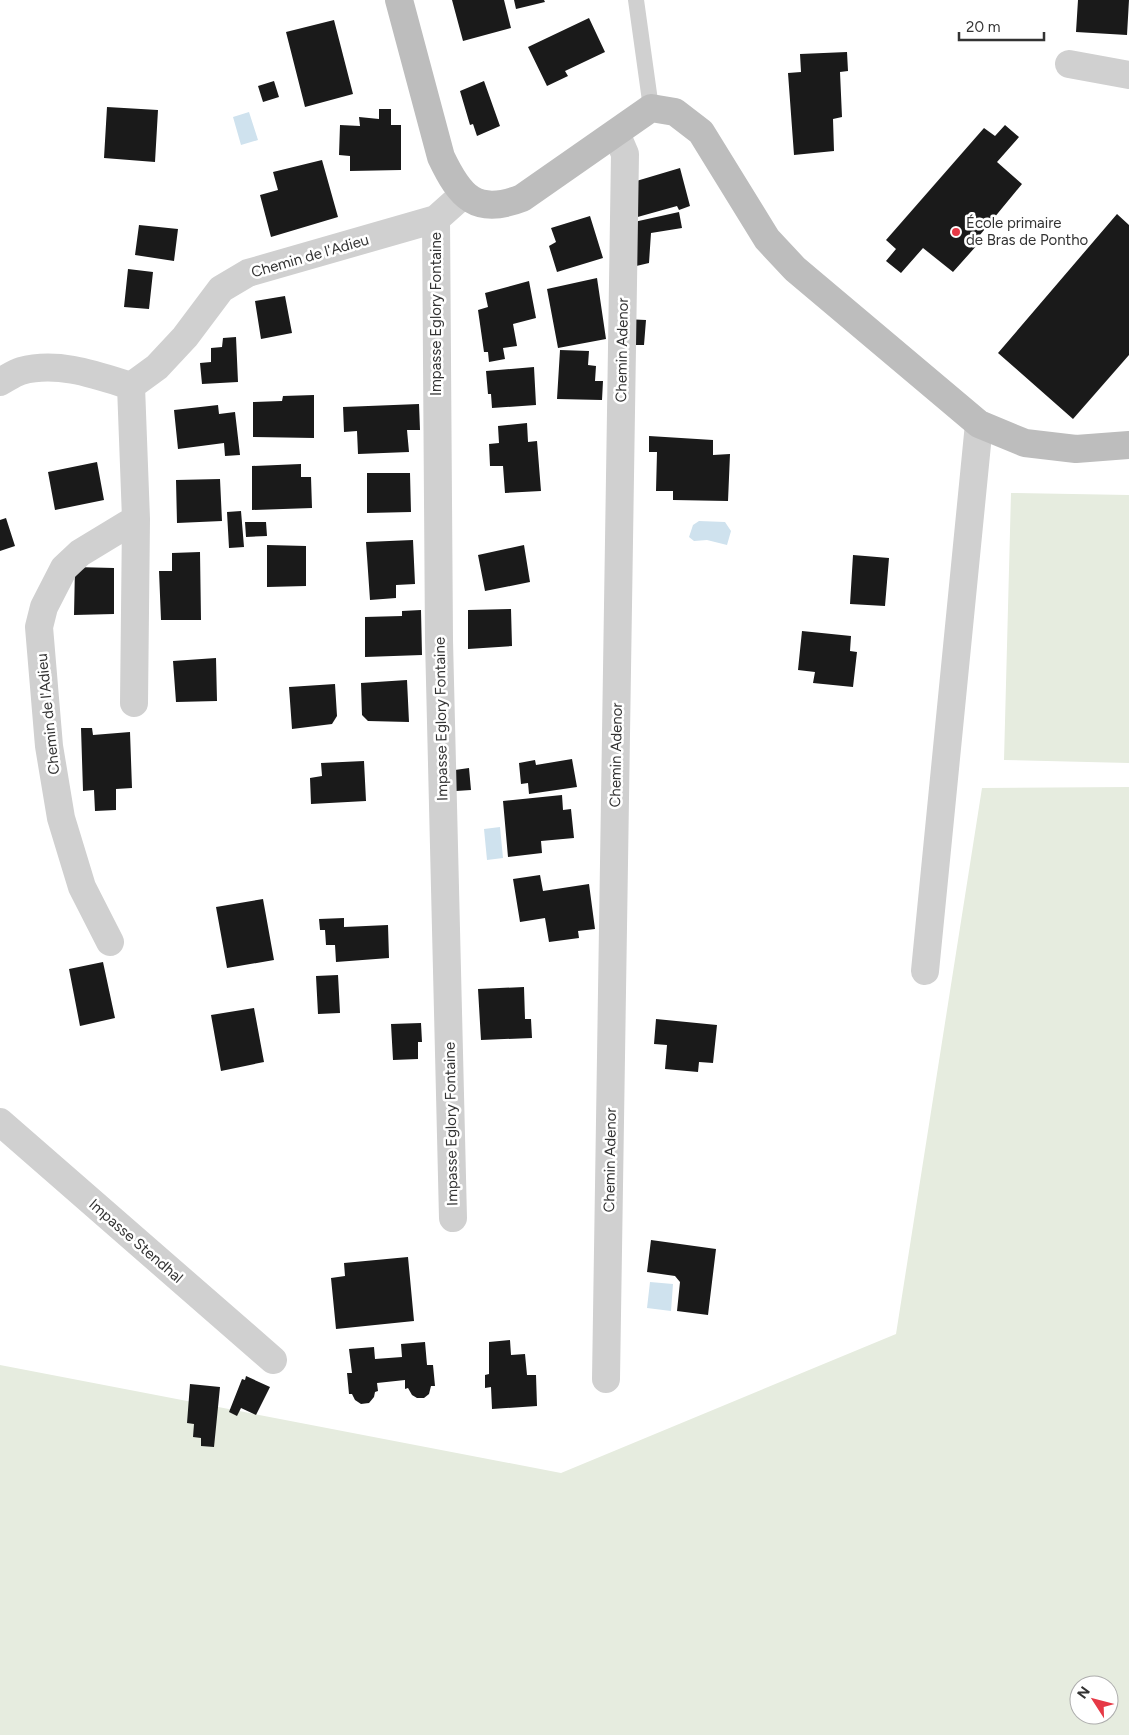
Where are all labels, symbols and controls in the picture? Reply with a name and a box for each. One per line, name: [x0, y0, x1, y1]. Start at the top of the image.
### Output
scale bar: [959, 10, 1044, 42]
text: 20 m: [966, 18, 1000, 36]
place label: École primaire de Bras de Pontho: [966, 214, 1089, 249]
marker: École primaire de Bras de Pontho: [950, 226, 962, 238]
street label: Chemin de l'Adieu: [249, 231, 371, 281]
street label: Impasse Eglory Fontaine: [427, 232, 445, 396]
street label: Chemin Adenor: [612, 297, 632, 403]
street label: Impasse Eglory Fontaine: [431, 637, 451, 801]
street label: Chemin de l'Adieu: [33, 653, 63, 775]
street label: Chemin Adenor: [606, 702, 626, 808]
street label: Impasse Eglory Fontaine: [441, 1042, 461, 1206]
street label: Chemin Adenor: [600, 1107, 620, 1213]
street label: Impasse Stendhal: [85, 1195, 187, 1287]
north arrow: [1069, 1675, 1119, 1725]
text: N: [1074, 1683, 1094, 1702]

